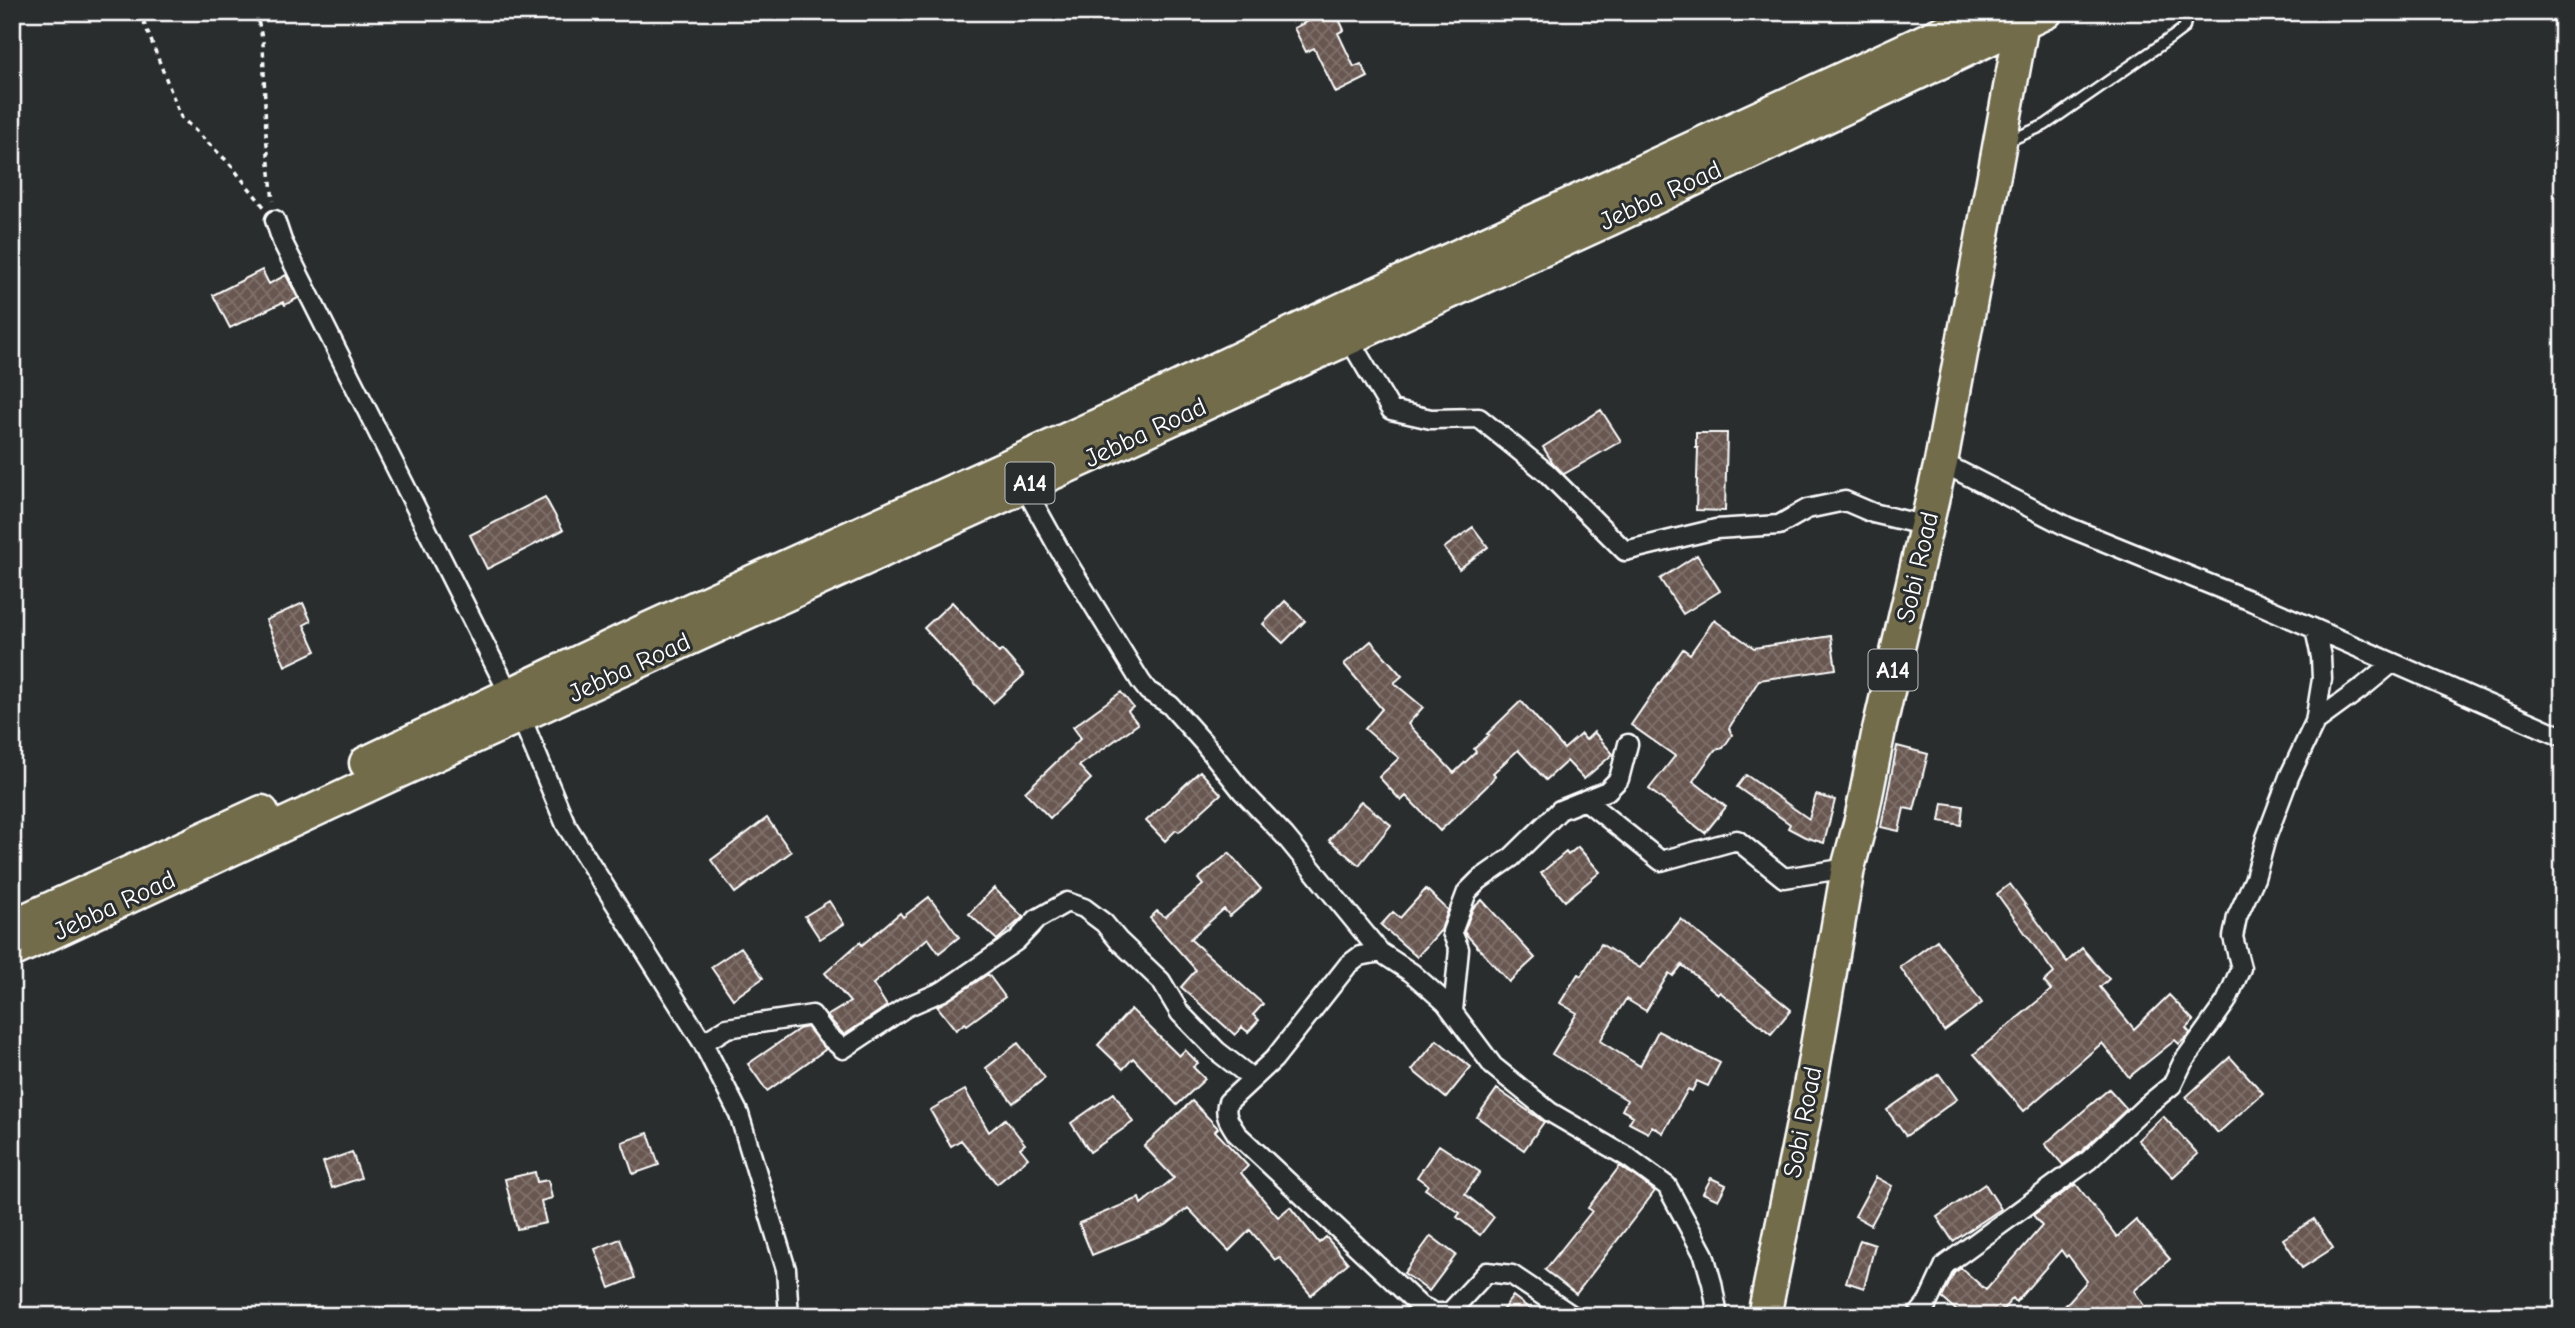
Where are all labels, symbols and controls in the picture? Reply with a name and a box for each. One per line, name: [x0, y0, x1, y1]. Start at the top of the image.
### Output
street label: Jebba Road: [1595, 155, 1726, 237]
street label: Jebba Road: [1080, 392, 1211, 474]
road number: A14: [1006, 462, 1054, 504]
street label: Sobi Road: [1891, 509, 1945, 626]
street label: Jebba Road: [564, 627, 695, 709]
road number: A14: [1868, 650, 1918, 690]
street label: Jebba Road: [49, 865, 180, 947]
street label: Sobi Road: [1778, 1064, 1828, 1180]

